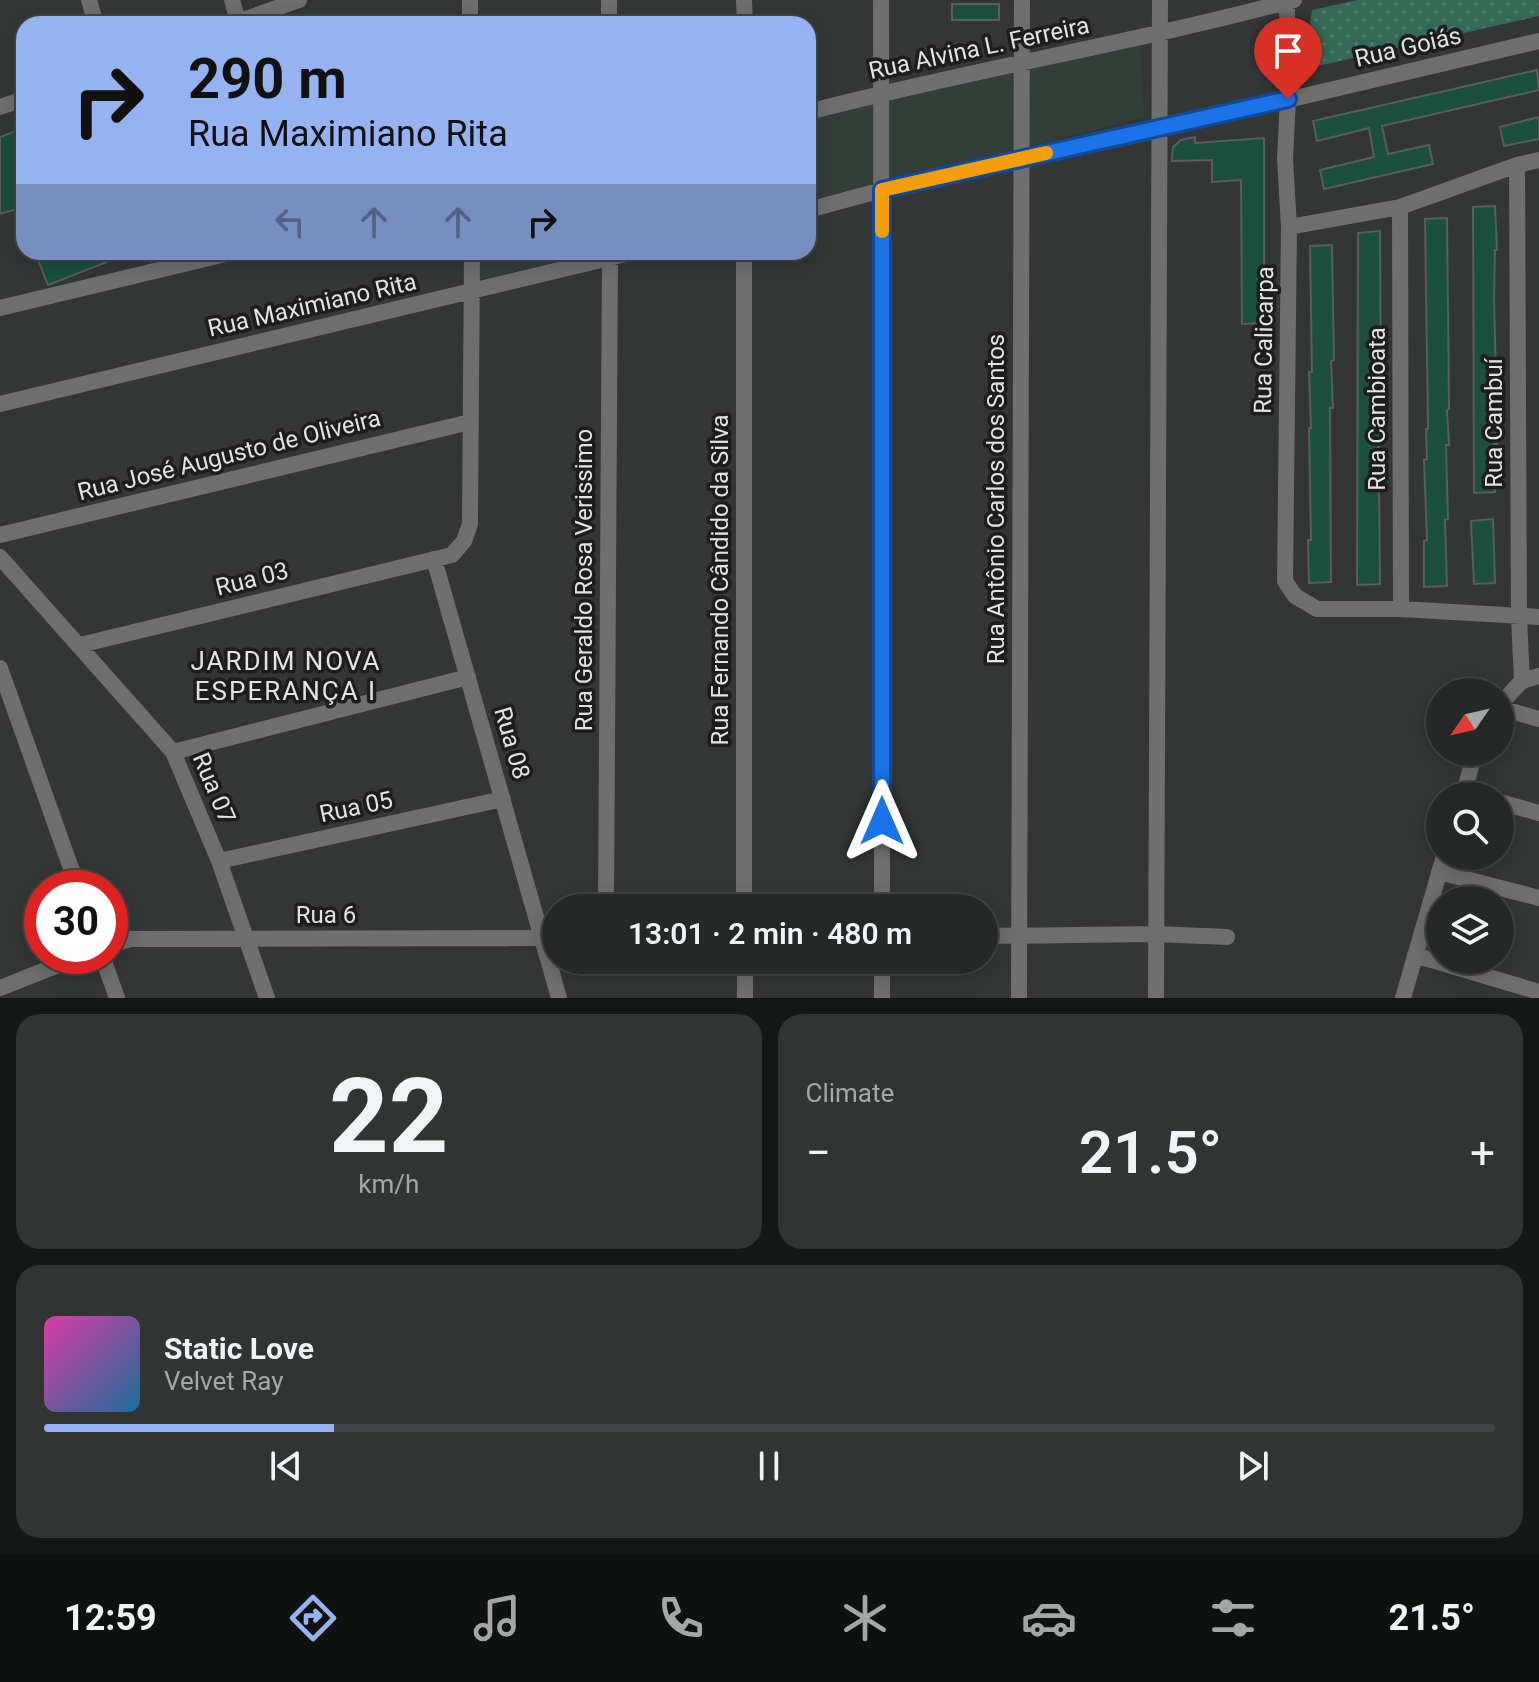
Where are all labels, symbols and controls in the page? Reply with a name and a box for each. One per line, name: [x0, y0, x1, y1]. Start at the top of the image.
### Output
street label: Rua Alvina L. Ferreira: [866, 11, 1092, 85]
pin: [1254, 17, 1322, 99]
street label: Rua Goiás: [1352, 21, 1464, 73]
icon: arrive: [1266, 29, 1310, 73]
text: 290 m: [188, 46, 347, 112]
icon: right: [56, 48, 160, 152]
text: Rua Maximiano Rita: [188, 113, 508, 155]
icon: left: [268, 200, 312, 244]
icon: ahead: [352, 200, 396, 244]
icon: ahead: [436, 200, 480, 244]
icon: right: [520, 200, 564, 244]
street label: Rua Calicarpa: [1249, 266, 1279, 414]
street label: Rua Maximiano Rita: [205, 267, 419, 343]
street label: Rua Cambioata: [1363, 327, 1391, 491]
street label: Rua Antônio Carlos dos Santos: [982, 334, 1010, 664]
street label: Rua Cambuí: [1480, 357, 1508, 488]
street label: Rua José Augusto de Oliveira: [75, 404, 383, 506]
street label: Rua Fernando Cândido da Silva: [706, 414, 734, 746]
street label: Rua Geraldo Rosa Verissimo: [570, 429, 598, 731]
street label: Rua 03: [213, 556, 291, 602]
district label: JARDIM NOVA ESPERANÇA I: [190, 646, 382, 706]
north arrow: [1426, 678, 1514, 766]
map controls: [1426, 678, 1514, 974]
street label: Rua 08: [488, 704, 536, 782]
street label: Rua 07: [187, 748, 241, 828]
position arrow: [840, 779, 924, 863]
button: search: [1426, 782, 1514, 870]
street label: Rua 05: [317, 786, 395, 828]
speed limit sign: 30: [24, 870, 128, 974]
button: layers: [1426, 886, 1514, 974]
street label: Rua 6: [296, 901, 356, 929]
text: 13:01 · 2 min · 480 m: [628, 916, 912, 951]
text: 22: [329, 1056, 448, 1177]
text: Climate: [806, 1078, 894, 1108]
text: 21.5°: [1079, 1117, 1222, 1188]
text: −: [806, 1127, 831, 1179]
text: +: [1470, 1127, 1495, 1179]
text: km/h: [358, 1169, 419, 1199]
text: Static Love: [164, 1331, 314, 1366]
text: Velvet Ray: [164, 1366, 284, 1396]
icon: previous: [264, 1444, 308, 1488]
icon: pause: [747, 1444, 791, 1488]
icon: next: [1231, 1444, 1275, 1488]
icon: directions: [285, 1590, 341, 1646]
icon: music: [469, 1590, 525, 1646]
icon: phone: [653, 1590, 709, 1646]
icon: climate: [837, 1590, 893, 1646]
icon: car: [1021, 1590, 1077, 1646]
icon: filters: [1205, 1590, 1261, 1646]
text: 12:59: [64, 1597, 157, 1639]
text: 21.5°: [1389, 1597, 1475, 1639]

